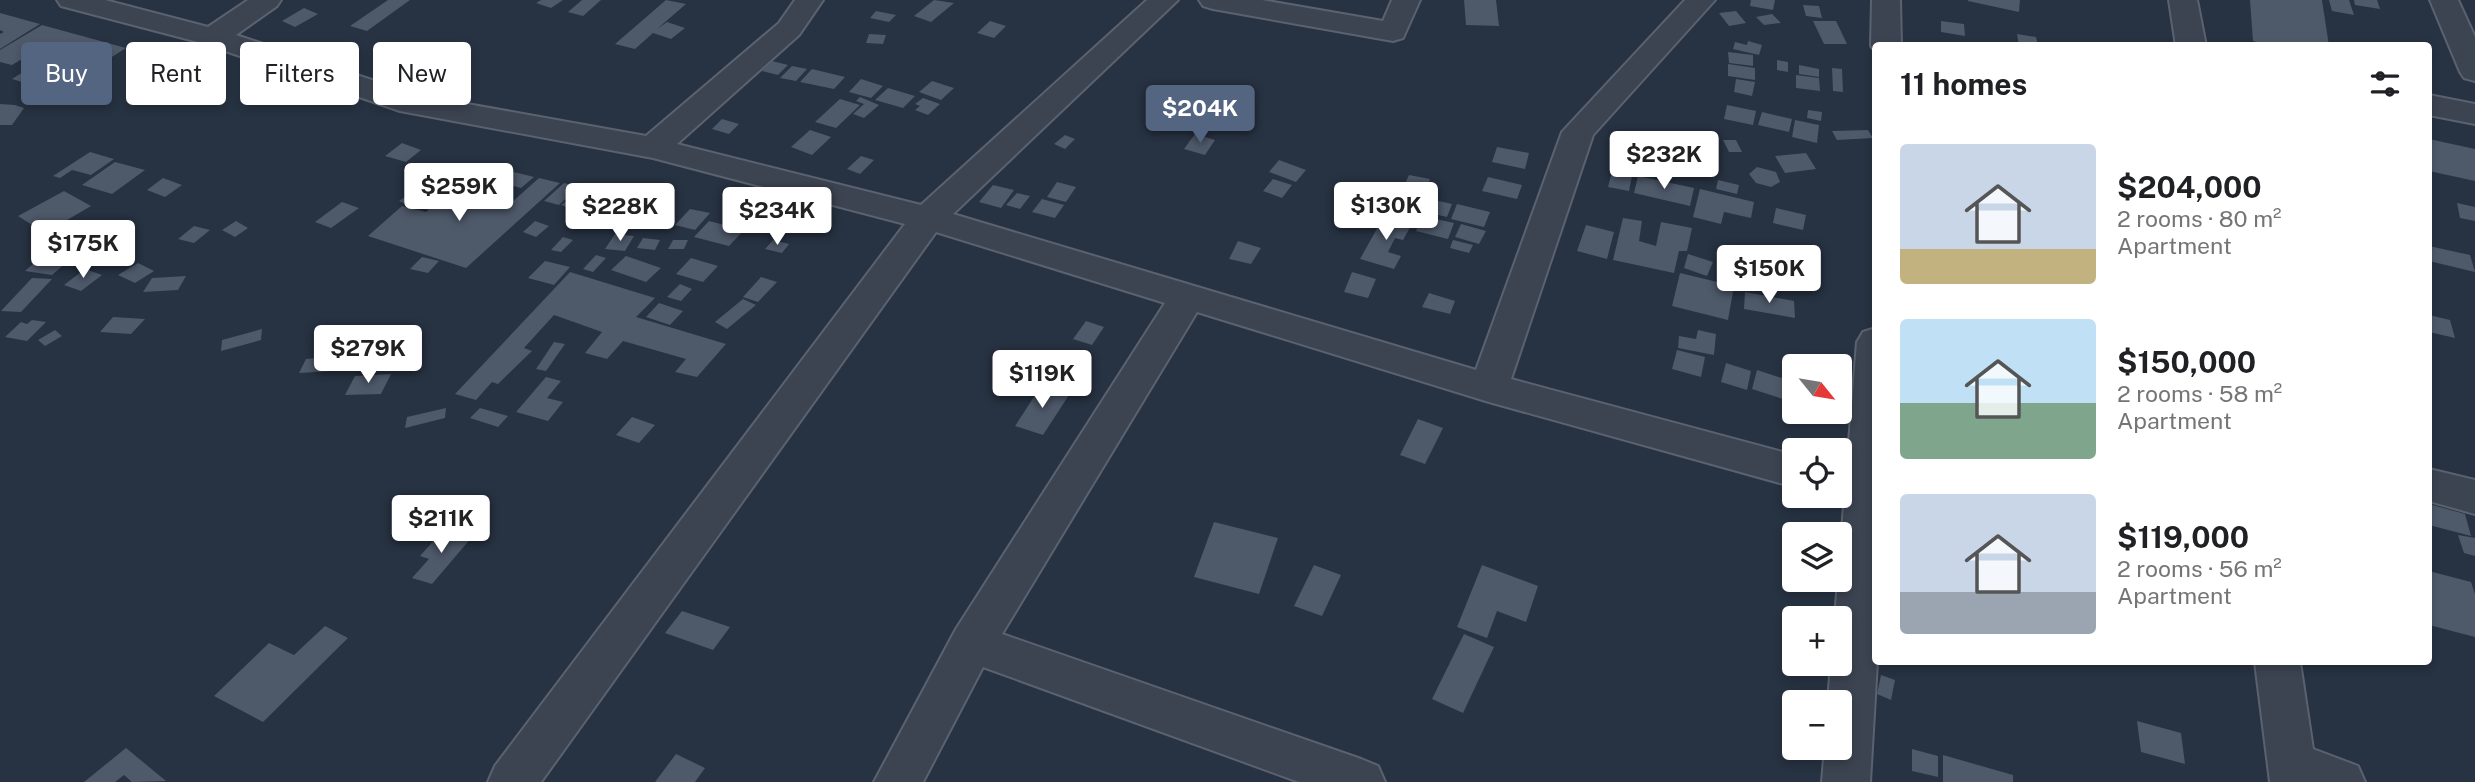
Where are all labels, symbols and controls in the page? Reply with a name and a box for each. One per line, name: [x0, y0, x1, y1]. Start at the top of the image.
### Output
chip: Buy: [21, 42, 112, 105]
chip: Rent: [126, 42, 226, 105]
chip: Filters: [240, 42, 359, 105]
chip: New: [373, 42, 471, 105]
icon: filters: [2366, 65, 2404, 103]
text: 11 homes: [1900, 66, 2027, 102]
pin: $204K: [1151, 86, 1249, 145]
text: $204K: [1162, 94, 1238, 121]
pin: $232K: [1615, 132, 1713, 191]
text: $232K: [1626, 140, 1702, 167]
pin: $259K: [410, 164, 508, 223]
text: $204,000: [2117, 169, 2262, 205]
text: $259K: [420, 172, 498, 199]
icon: home: [1956, 172, 2040, 256]
pin: $130K: [1337, 182, 1435, 242]
pin: $228K: [571, 184, 669, 243]
pin: $234K: [728, 188, 826, 247]
text: $130K: [1350, 191, 1422, 218]
text: $228K: [582, 192, 658, 219]
text: $234K: [738, 196, 816, 223]
text: 2 rooms · 80 m²: [2117, 205, 2282, 232]
pin: $175K: [34, 220, 132, 280]
text: $175K: [47, 229, 119, 256]
text: Apartment: [2117, 232, 2232, 259]
pin: $150K: [1720, 246, 1818, 305]
text: $150K: [1733, 254, 1805, 281]
pin: $279K: [319, 326, 417, 385]
text: $279K: [330, 334, 406, 361]
text: $150,000: [2117, 344, 2256, 380]
icon: home: [1956, 347, 2040, 431]
pin: $119K: [993, 350, 1091, 410]
north arrow: [1782, 354, 1852, 424]
map controls: [1782, 354, 1852, 760]
text: $119K: [1009, 359, 1076, 386]
text: 2 rooms · 58 m²: [2117, 380, 2282, 407]
text: Apartment: [2117, 407, 2232, 434]
button: locate: [1782, 438, 1852, 508]
pin: $211K: [392, 496, 490, 555]
text: $211K: [408, 504, 474, 531]
text: $119,000: [2117, 519, 2249, 555]
button: layers: [1782, 522, 1852, 592]
icon: home: [1956, 522, 2040, 606]
text: 2 rooms · 56 m²: [2117, 555, 2282, 582]
text: Apartment: [2117, 582, 2232, 609]
button: +: [1782, 606, 1852, 676]
button: −: [1782, 690, 1852, 760]

